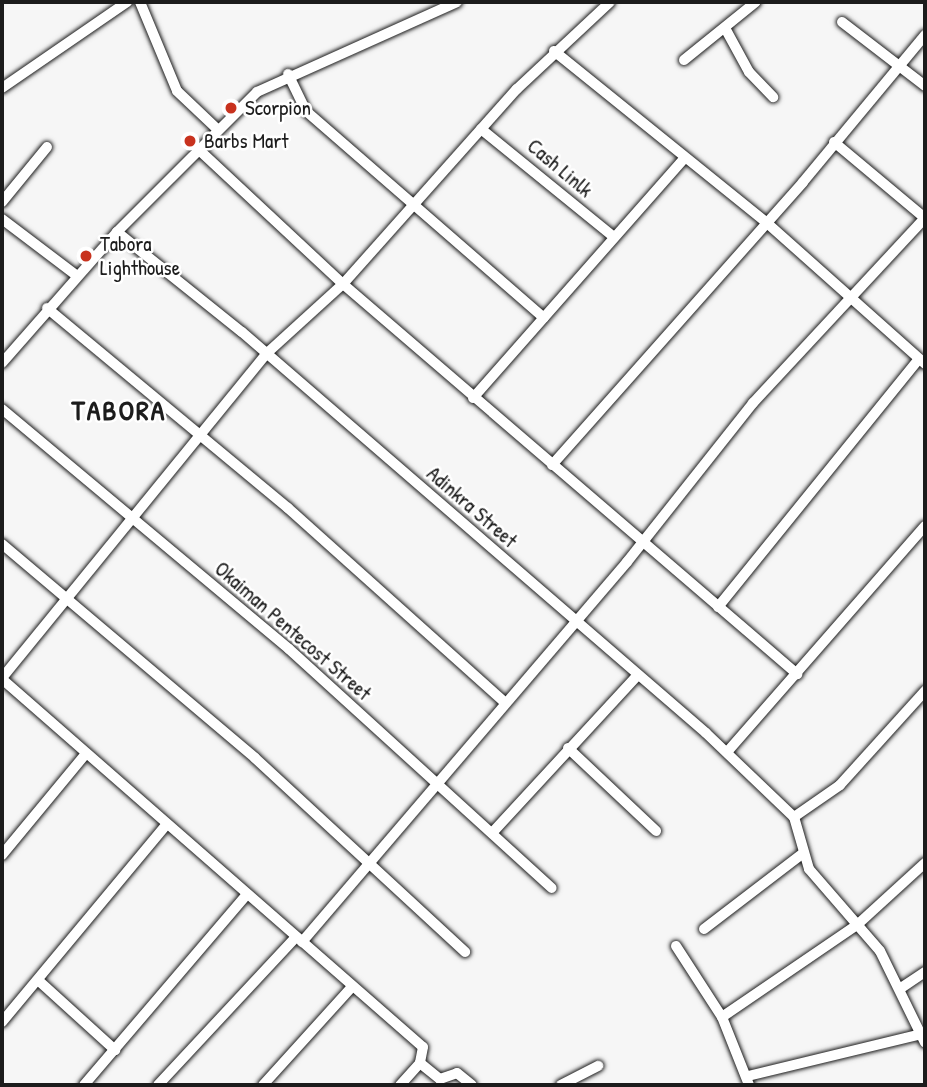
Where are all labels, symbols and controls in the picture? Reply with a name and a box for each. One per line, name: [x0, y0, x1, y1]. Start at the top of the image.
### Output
place label: Scorpion: [245, 95, 311, 121]
marker: Scorpion: [223, 100, 239, 116]
place label: Barbs Mart: [204, 128, 289, 154]
marker: Barbs Mart: [182, 133, 198, 149]
street label: Cash Linlk: [522, 133, 598, 203]
place label: Tabora Lighthouse: [100, 231, 180, 281]
marker: Tabora Lighthouse: [78, 248, 94, 264]
district label: TABORA: [72, 393, 166, 427]
street label: Adinkra Street: [422, 461, 522, 553]
street label: Okaiman Pentecost Street: [210, 556, 376, 706]

